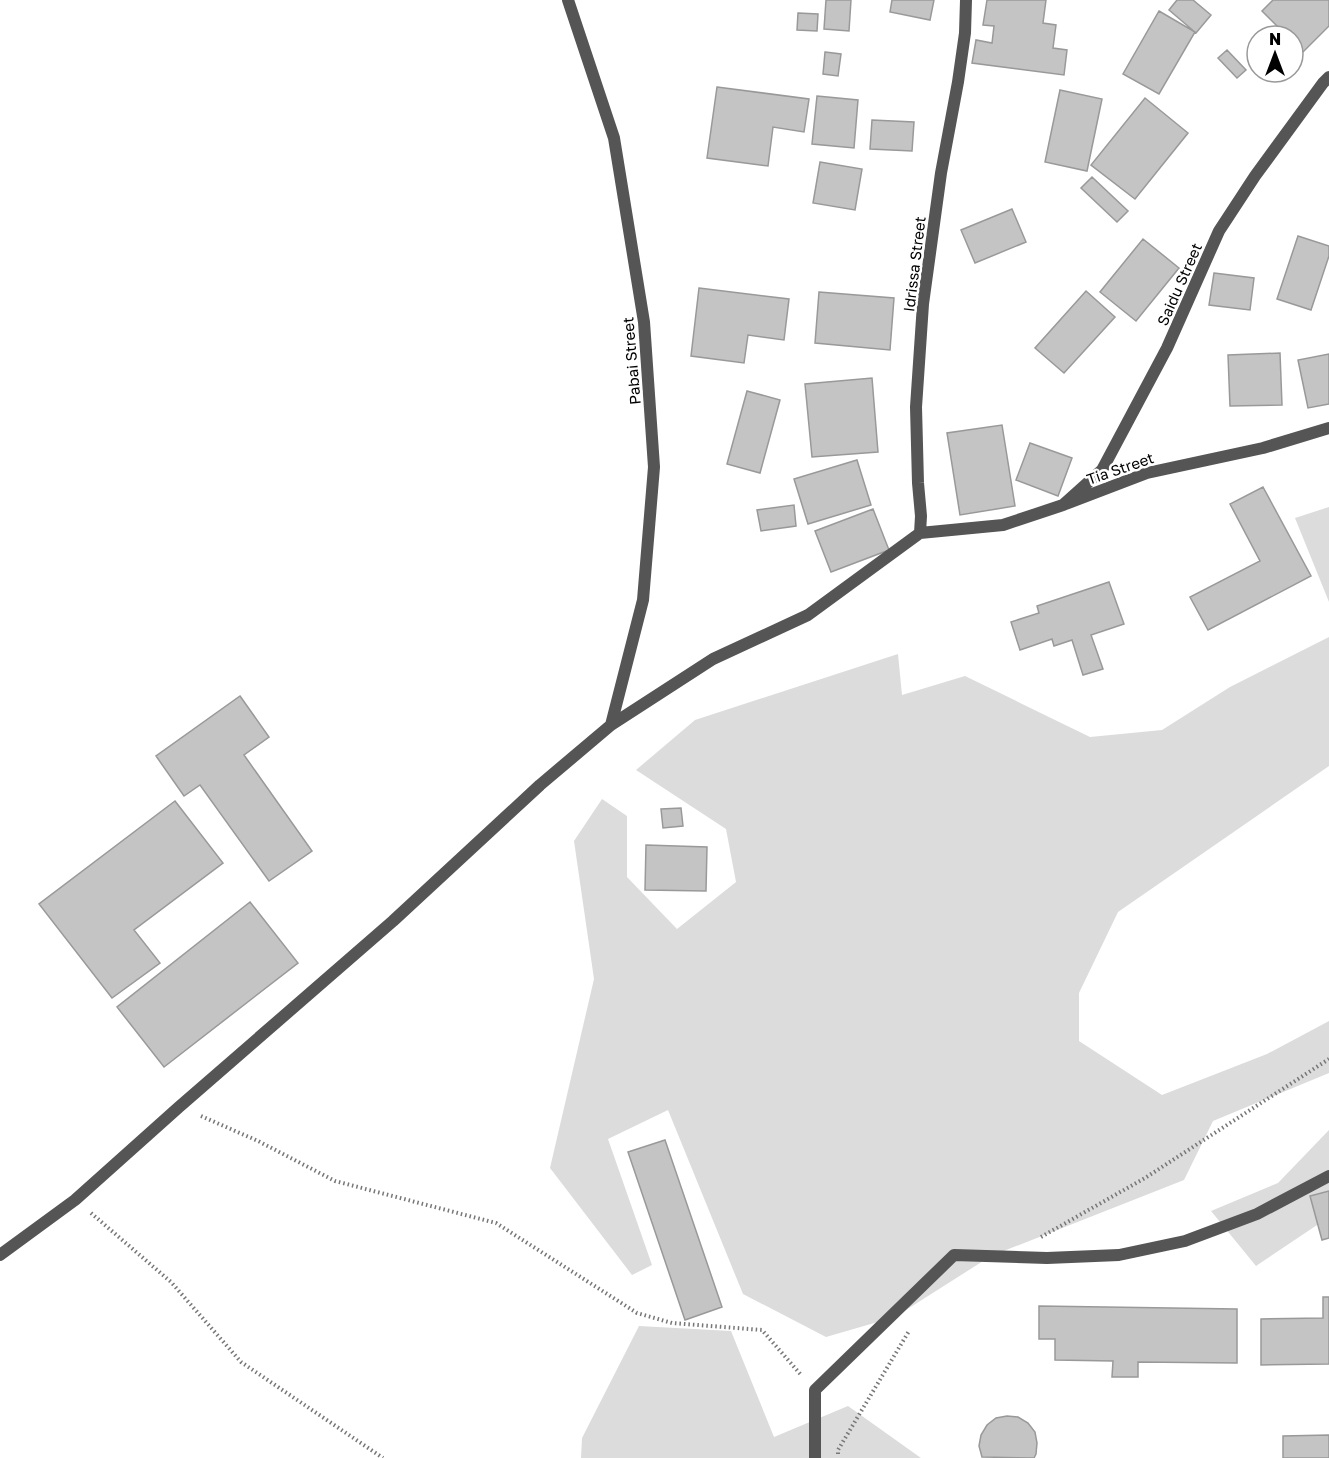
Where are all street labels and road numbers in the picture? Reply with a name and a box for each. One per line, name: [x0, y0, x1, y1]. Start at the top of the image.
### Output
street label: Idrissa Street: [899, 215, 929, 313]
street label: Saidu Street: [1153, 240, 1205, 328]
street label: Pabai Street: [618, 316, 644, 406]
street label: Tia Street: [1084, 448, 1156, 488]

